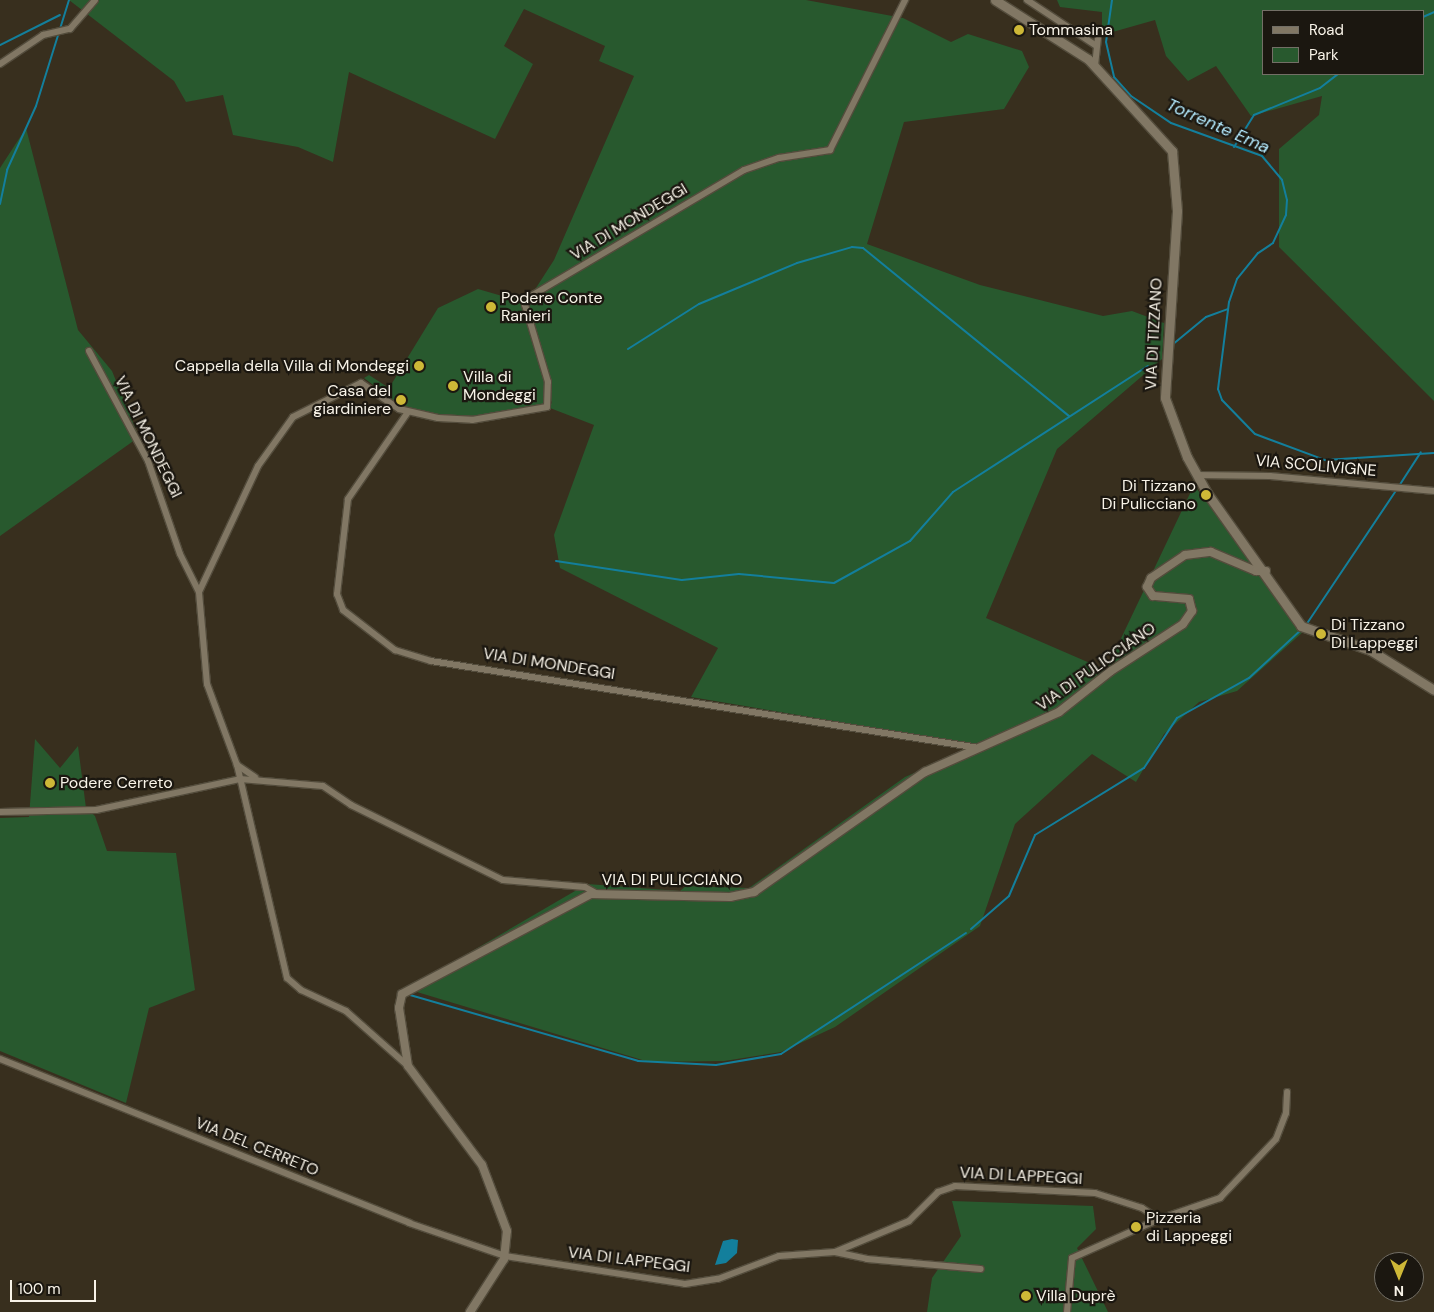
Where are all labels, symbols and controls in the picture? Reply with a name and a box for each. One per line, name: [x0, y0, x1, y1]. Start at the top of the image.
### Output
legend: [1262, 10, 1424, 75]
place label: Tommasina: [1029, 20, 1113, 40]
text: Road: [1309, 20, 1344, 40]
marker: Tommasina: [1013, 24, 1025, 36]
text: Park: [1309, 45, 1339, 65]
water label: Torrente Ema: [1163, 94, 1273, 158]
street label: VIA DI MONDEGGI: [567, 179, 691, 265]
street label: VIA DI TIZZANO: [1141, 277, 1167, 391]
place label: Podere Conte Ranieri: [501, 288, 603, 326]
marker: Podere Conte Ranieri: [485, 301, 497, 313]
place label: Cappella della Villa di Mondeggi: [175, 356, 409, 376]
marker: Cappella della Villa di Mondeggi: [413, 360, 425, 372]
place label: Villa di Mondeggi: [463, 367, 536, 405]
street label: VIA DI MONDEGGI: [110, 373, 186, 501]
marker: Villa di Mondeggi: [447, 380, 459, 392]
place label: Casa del giardiniere: [313, 381, 391, 419]
marker: Casa del giardiniere: [395, 394, 407, 406]
street label: VIA SCOLIVIGNE: [1255, 451, 1377, 481]
place label: Di Tizzano Di Pulicciano: [1102, 476, 1196, 514]
marker: Di Tizzano Di Pulicciano: [1200, 489, 1212, 501]
place label: Di Tizzano Di Lappeggi: [1331, 615, 1418, 653]
street label: VIA DI PULICCIANO: [1033, 619, 1159, 715]
marker: Di Tizzano Di Lappeggi: [1315, 628, 1327, 640]
street label: VIA DI MONDEGGI: [482, 644, 616, 684]
place label: Podere Cerreto: [60, 773, 173, 793]
marker: Podere Cerreto: [44, 777, 56, 789]
street label: VIA DI PULICCIANO: [601, 870, 743, 890]
street label: VIA DEL CERRETO: [192, 1113, 322, 1181]
street label: VIA DI LAPPEGGI: [959, 1163, 1083, 1189]
place label: Pizzeria di Lappeggi: [1146, 1208, 1232, 1246]
marker: Pizzeria di Lappeggi: [1130, 1221, 1142, 1233]
street label: VIA DI LAPPEGGI: [567, 1243, 691, 1277]
north arrow: [1374, 1252, 1424, 1302]
scale bar: [12, 1270, 99, 1302]
text: 100 m: [18, 1279, 61, 1299]
text: N: [1394, 1282, 1404, 1300]
place label: Villa Duprè: [1036, 1286, 1116, 1306]
marker: Villa Duprè: [1020, 1290, 1032, 1302]

